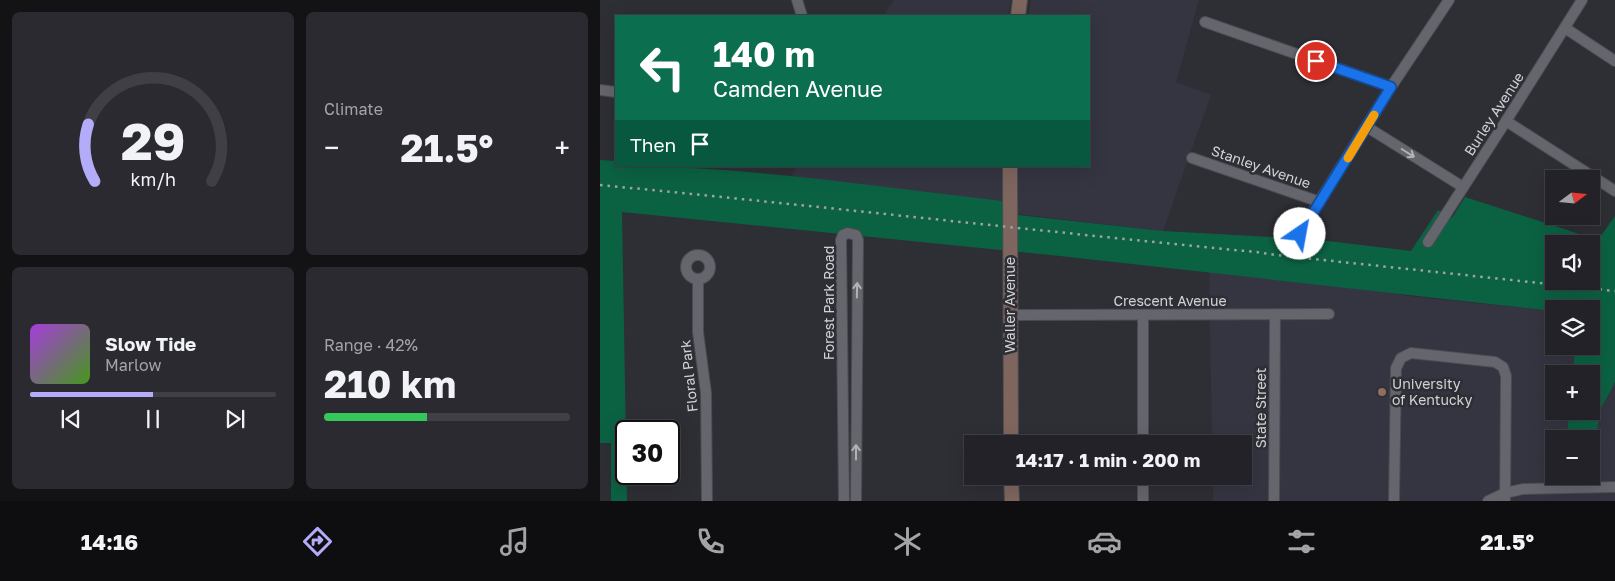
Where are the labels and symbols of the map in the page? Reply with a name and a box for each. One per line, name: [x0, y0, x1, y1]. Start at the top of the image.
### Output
pin: [1295, 40, 1337, 82]
street label: Burley Avenue: [1460, 69, 1527, 159]
street label: Stanley Avenue: [1209, 142, 1313, 191]
one-way arrow: [1400, 148, 1414, 158]
north arrow: [1545, 170, 1600, 225]
position arrow: [1273, 207, 1325, 259]
street label: Forest Park Road: [820, 246, 837, 360]
street label: Waller Avenue: [1001, 257, 1018, 353]
one-way arrow: [852, 282, 862, 298]
street label: Crescent Avenue: [1113, 292, 1227, 309]
street label: Floral Park: [676, 339, 701, 413]
street label: State Street: [1252, 368, 1269, 448]
place label: University of Kentucky: [1392, 375, 1473, 408]
marker: University of Kentucky: [1376, 386, 1388, 398]
speed limit sign: 30: [615, 420, 680, 485]
one-way arrow: [851, 445, 861, 461]

